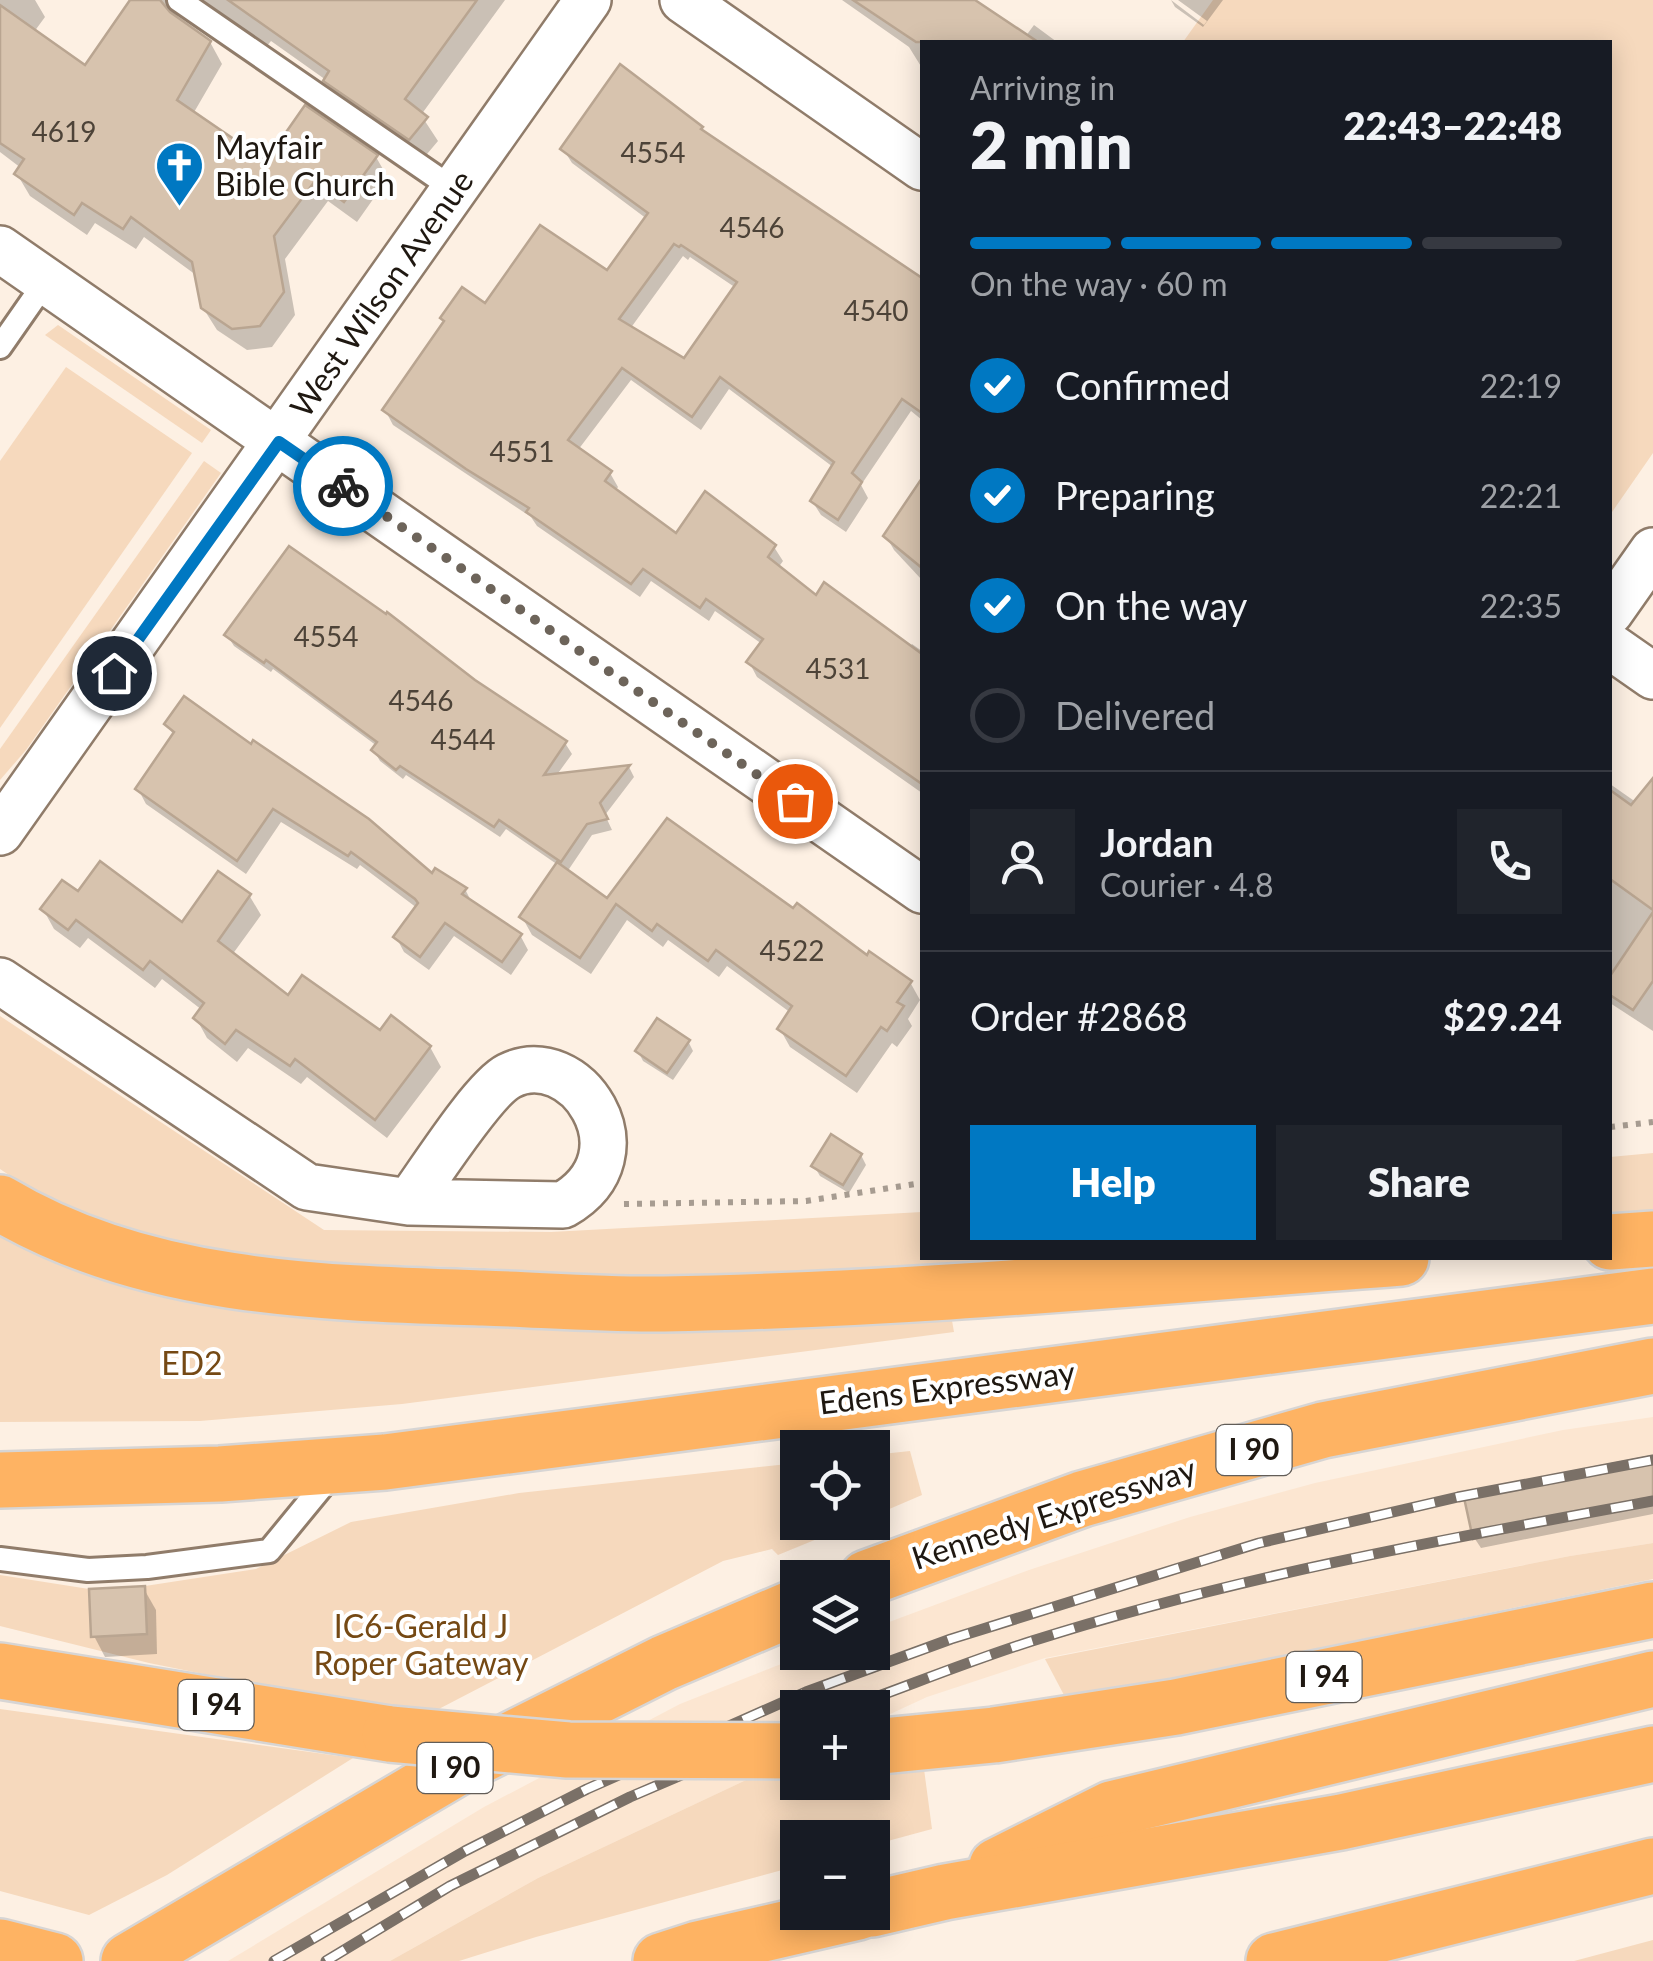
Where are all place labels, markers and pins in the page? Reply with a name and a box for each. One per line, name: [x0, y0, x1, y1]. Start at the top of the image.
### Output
place label: Mayfair Bible Church: [215, 127, 395, 203]
church icon: Mayfair Bible Church: [154, 140, 206, 208]
pin: [72, 631, 157, 716]
pin: [753, 759, 838, 844]

